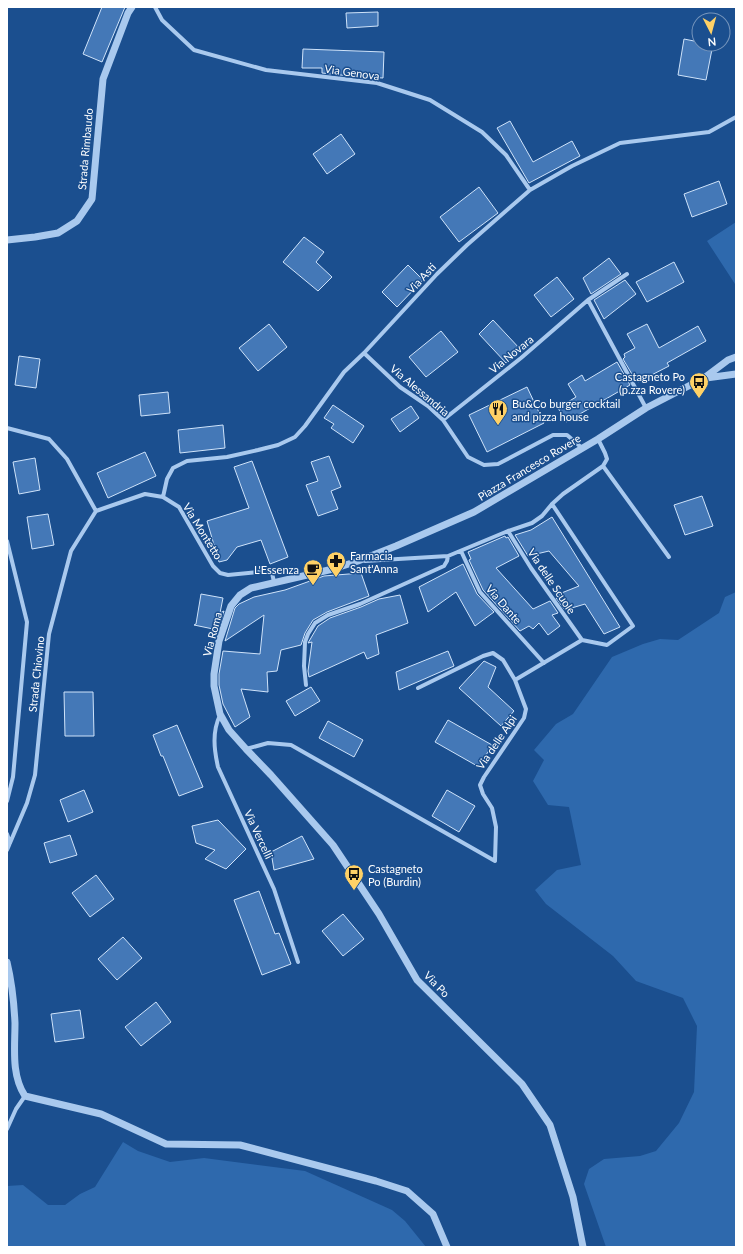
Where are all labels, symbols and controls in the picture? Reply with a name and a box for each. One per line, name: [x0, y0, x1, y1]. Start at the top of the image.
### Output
north arrow: [691, 12, 731, 52]
text: N: [707, 36, 717, 49]
street label: Via Genova: [324, 62, 380, 82]
street label: Strada Rimbaudo: [75, 108, 95, 190]
street label: Via Asti: [404, 260, 439, 296]
street label: Via Novara: [486, 332, 536, 376]
street label: Via Alessandria: [388, 361, 452, 419]
place label: Castagneto Po (p.zza Rovere): [615, 370, 685, 396]
bus stop icon: Castagneto Po (p.zza Rovere): [688, 371, 710, 399]
place label: Bu&Co burger cocktail and pizza house: [512, 397, 620, 423]
restaurant icon: Bu&Co burger cocktail and pizza house: [487, 398, 509, 426]
street label: Piazza Francesco Rovere: [475, 431, 583, 503]
street label: Via Montetto: [180, 500, 226, 562]
street label: Via delle Scuole: [525, 546, 579, 616]
place label: Farmacia Sant'Anna: [350, 549, 398, 575]
pharmacy icon: Farmacia Sant'Anna: [325, 550, 347, 578]
cafe icon: L'Essenza: [302, 558, 324, 586]
place label: L'Essenza: [254, 563, 299, 576]
street label: Via Dante: [483, 582, 525, 626]
street label: Via Roma: [200, 610, 224, 658]
street label: Strada Chiovino: [26, 635, 46, 713]
street label: Via delle Alpi: [473, 712, 519, 772]
street label: Via Vercelli: [242, 807, 276, 861]
place label: Castagneto Po (Burdin): [368, 862, 423, 888]
bus stop icon: Castagneto Po (Burdin): [343, 863, 365, 891]
street label: Via Po: [422, 968, 452, 1000]

